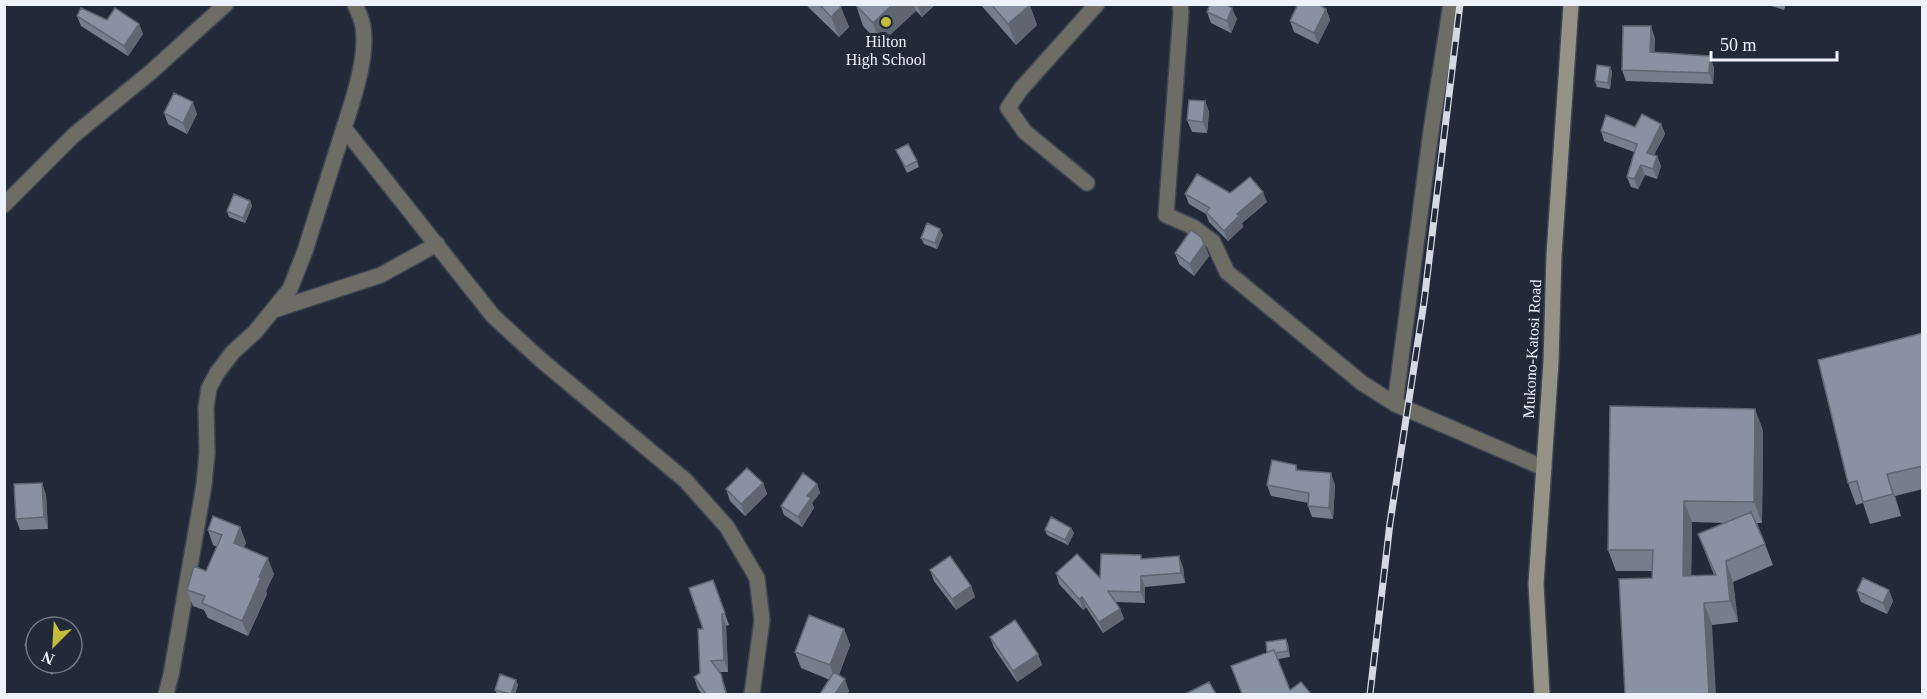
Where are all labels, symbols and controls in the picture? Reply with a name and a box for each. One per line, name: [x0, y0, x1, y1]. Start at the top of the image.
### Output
marker: Hilton High School: [879, 15, 893, 29]
scale bar: [1711, 24, 1837, 62]
place label: Hilton High School: [846, 33, 927, 69]
text: 50 m: [1720, 35, 1757, 55]
street label: Mukono-Katosi Road: [1520, 279, 1544, 419]
north arrow: [24, 615, 84, 675]
text: N: [39, 648, 57, 668]

